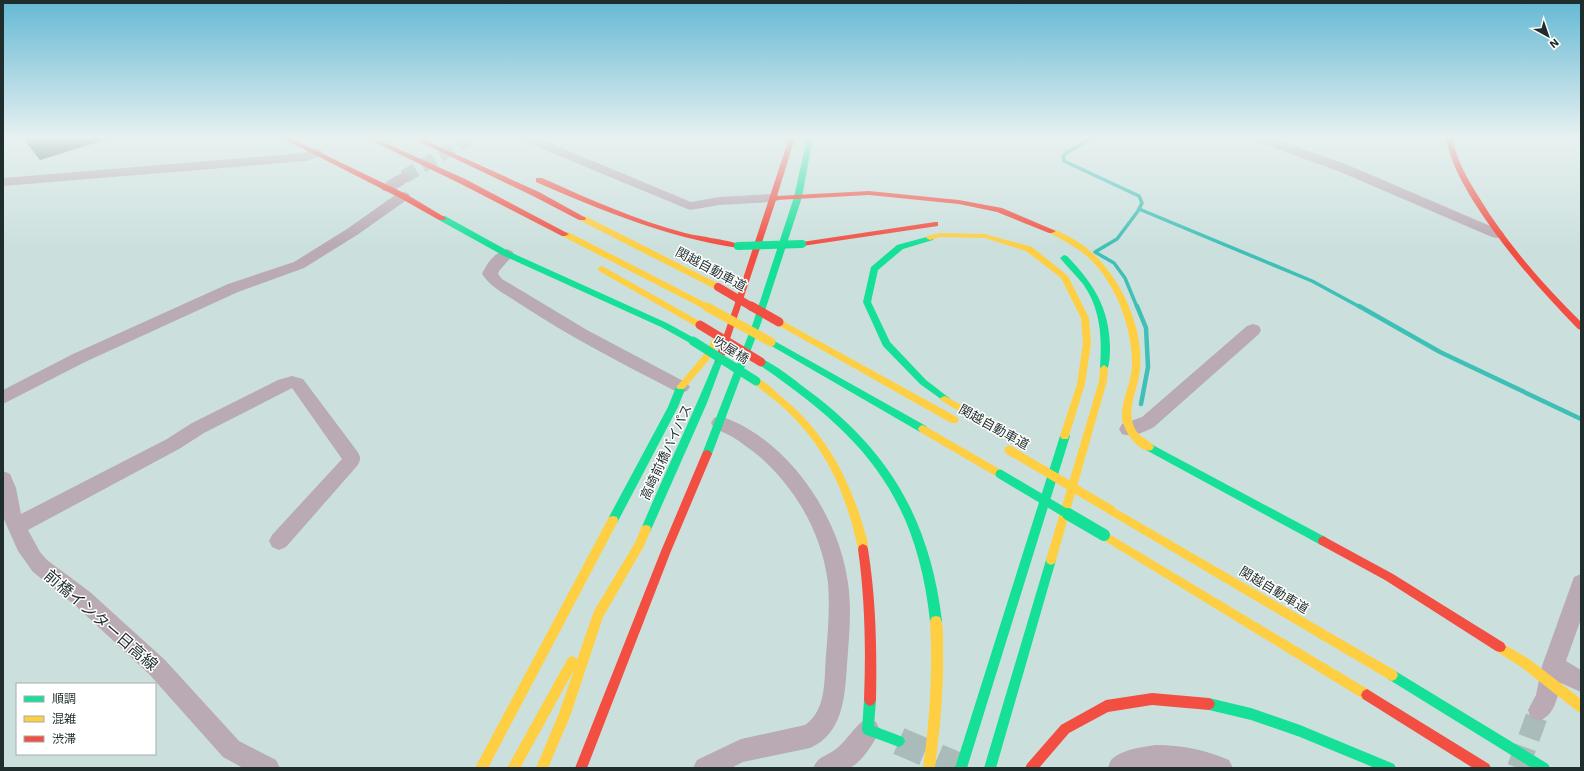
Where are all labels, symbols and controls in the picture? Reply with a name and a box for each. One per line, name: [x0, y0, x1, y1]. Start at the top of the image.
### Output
north arrow: [1528, 16, 1568, 56]
text: N: [1547, 36, 1561, 51]
street label: 関越自動車道: [673, 244, 749, 294]
street label: 吹屋橋: [710, 333, 752, 367]
street label: 高崎前橋バイパス: [637, 402, 695, 502]
street label: 関越自動車道: [956, 402, 1032, 452]
street label: 関越自動車道: [1237, 563, 1311, 617]
street label: 前橋インター日高線: [40, 566, 162, 674]
legend: [16, 683, 156, 755]
text: 順調: [52, 692, 76, 706]
text: 混雑: [52, 712, 76, 726]
text: 渋滞: [52, 732, 76, 746]

